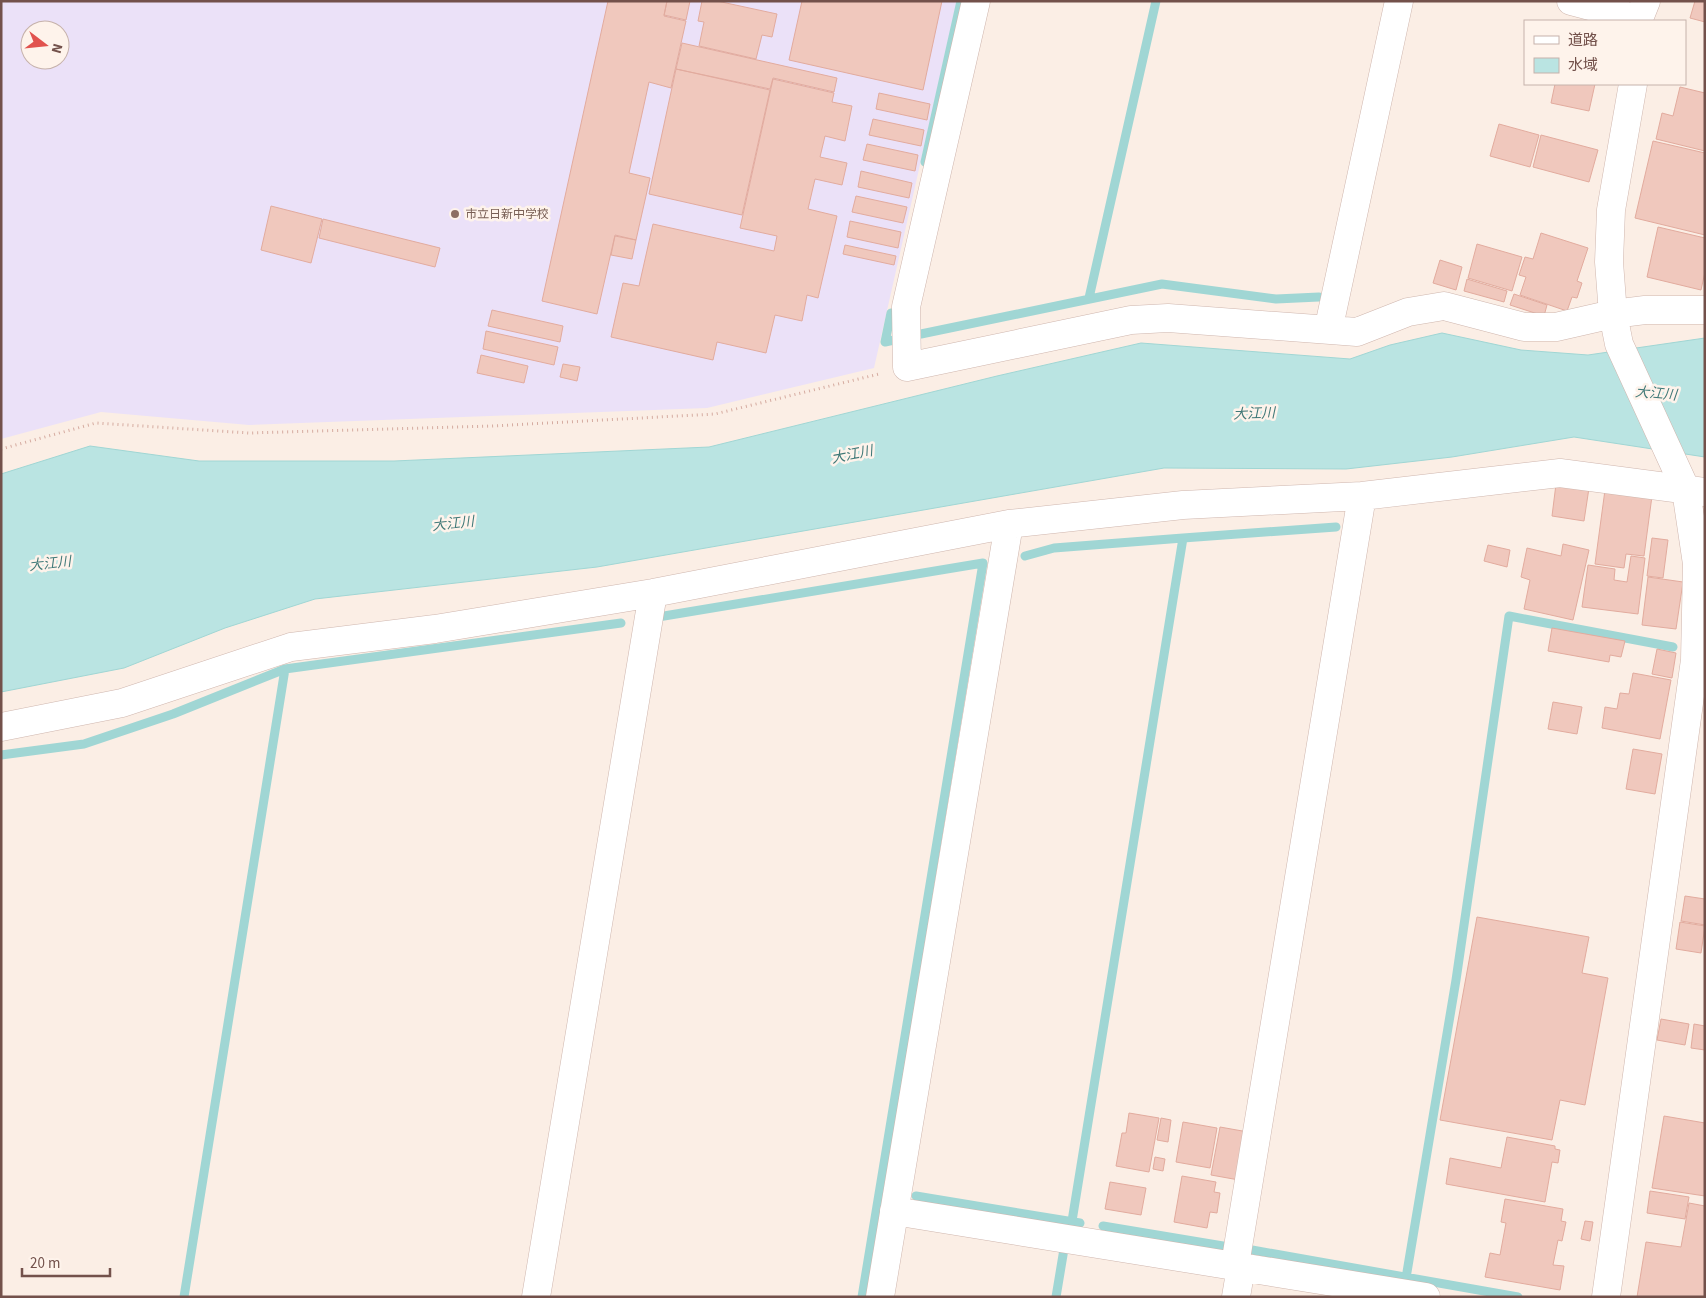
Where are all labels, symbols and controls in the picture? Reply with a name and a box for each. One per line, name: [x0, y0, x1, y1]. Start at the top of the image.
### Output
north arrow: [20, 20, 70, 70]
legend: [1524, 20, 1686, 85]
text: 道路: [1568, 30, 1598, 51]
text: N: [46, 41, 67, 56]
text: 水域: [1568, 55, 1598, 76]
place label: 市立日新中学校: [465, 206, 549, 223]
marker: 市立日新中学校: [449, 208, 461, 220]
water label: 大江川: [1634, 382, 1680, 406]
water label: 大江川: [1233, 403, 1277, 425]
water label: 大江川: [829, 441, 876, 469]
water label: 大江川: [431, 512, 477, 536]
water label: 大江川: [28, 552, 74, 576]
scale bar: [22, 1246, 110, 1278]
text: 20 m: [30, 1253, 60, 1274]

